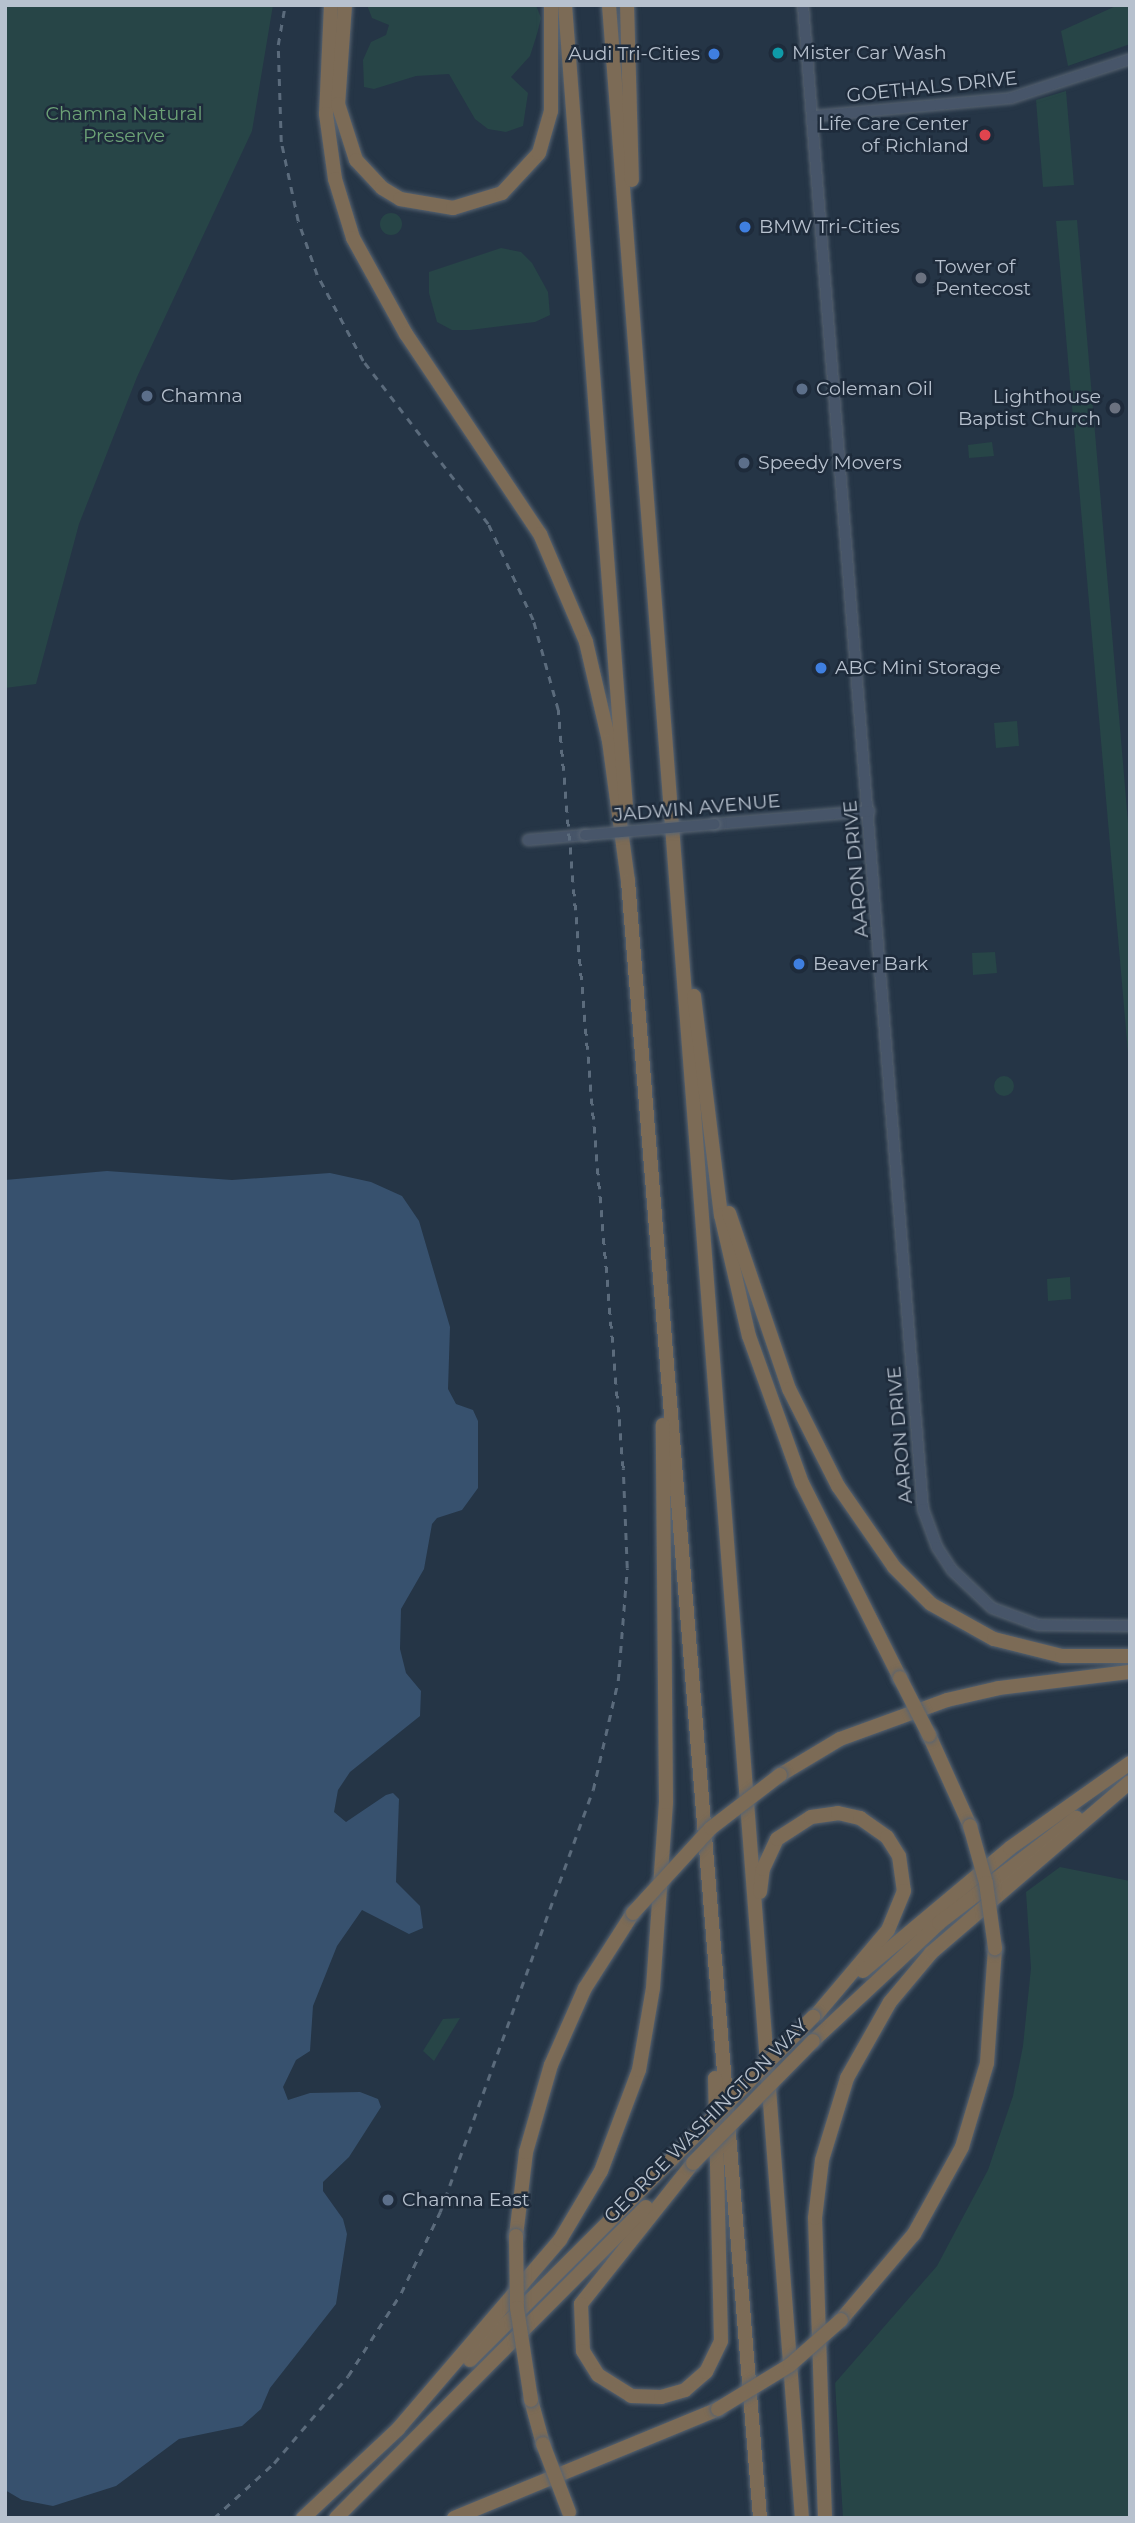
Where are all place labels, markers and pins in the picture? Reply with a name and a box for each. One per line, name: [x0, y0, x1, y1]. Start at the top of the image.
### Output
place label: Mister Car Wash: [792, 42, 946, 64]
place label: Audi Tri-Cities: [568, 43, 700, 65]
marker: Mister Car Wash: [770, 45, 786, 61]
marker: Audi Tri-Cities: [706, 46, 722, 62]
place label: Life Care Center of Richland: [818, 113, 969, 157]
marker: Life Care Center of Richland: [975, 125, 995, 145]
place label: BMW Tri-Cities: [759, 216, 900, 238]
marker: BMW Tri-Cities: [737, 219, 753, 235]
place label: Tower of Pentecost: [935, 256, 1031, 300]
marker: Tower of Pentecost: [913, 270, 929, 286]
place label: Coleman Oil: [816, 378, 933, 400]
marker: Coleman Oil: [794, 381, 810, 397]
place label: Chamna: [161, 385, 243, 407]
place label: Lighthouse Baptist Church: [958, 386, 1101, 430]
marker: Chamna: [139, 388, 155, 404]
marker: Lighthouse Baptist Church: [1107, 400, 1123, 416]
place label: Speedy Movers: [758, 452, 902, 474]
marker: Speedy Movers: [736, 455, 752, 471]
place label: ABC Mini Storage: [835, 657, 1001, 679]
marker: ABC Mini Storage: [813, 660, 829, 676]
place label: Beaver Bark: [813, 953, 928, 975]
marker: Beaver Bark: [791, 956, 807, 972]
place label: Chamna East: [402, 2189, 529, 2211]
marker: Chamna East: [380, 2192, 396, 2208]

